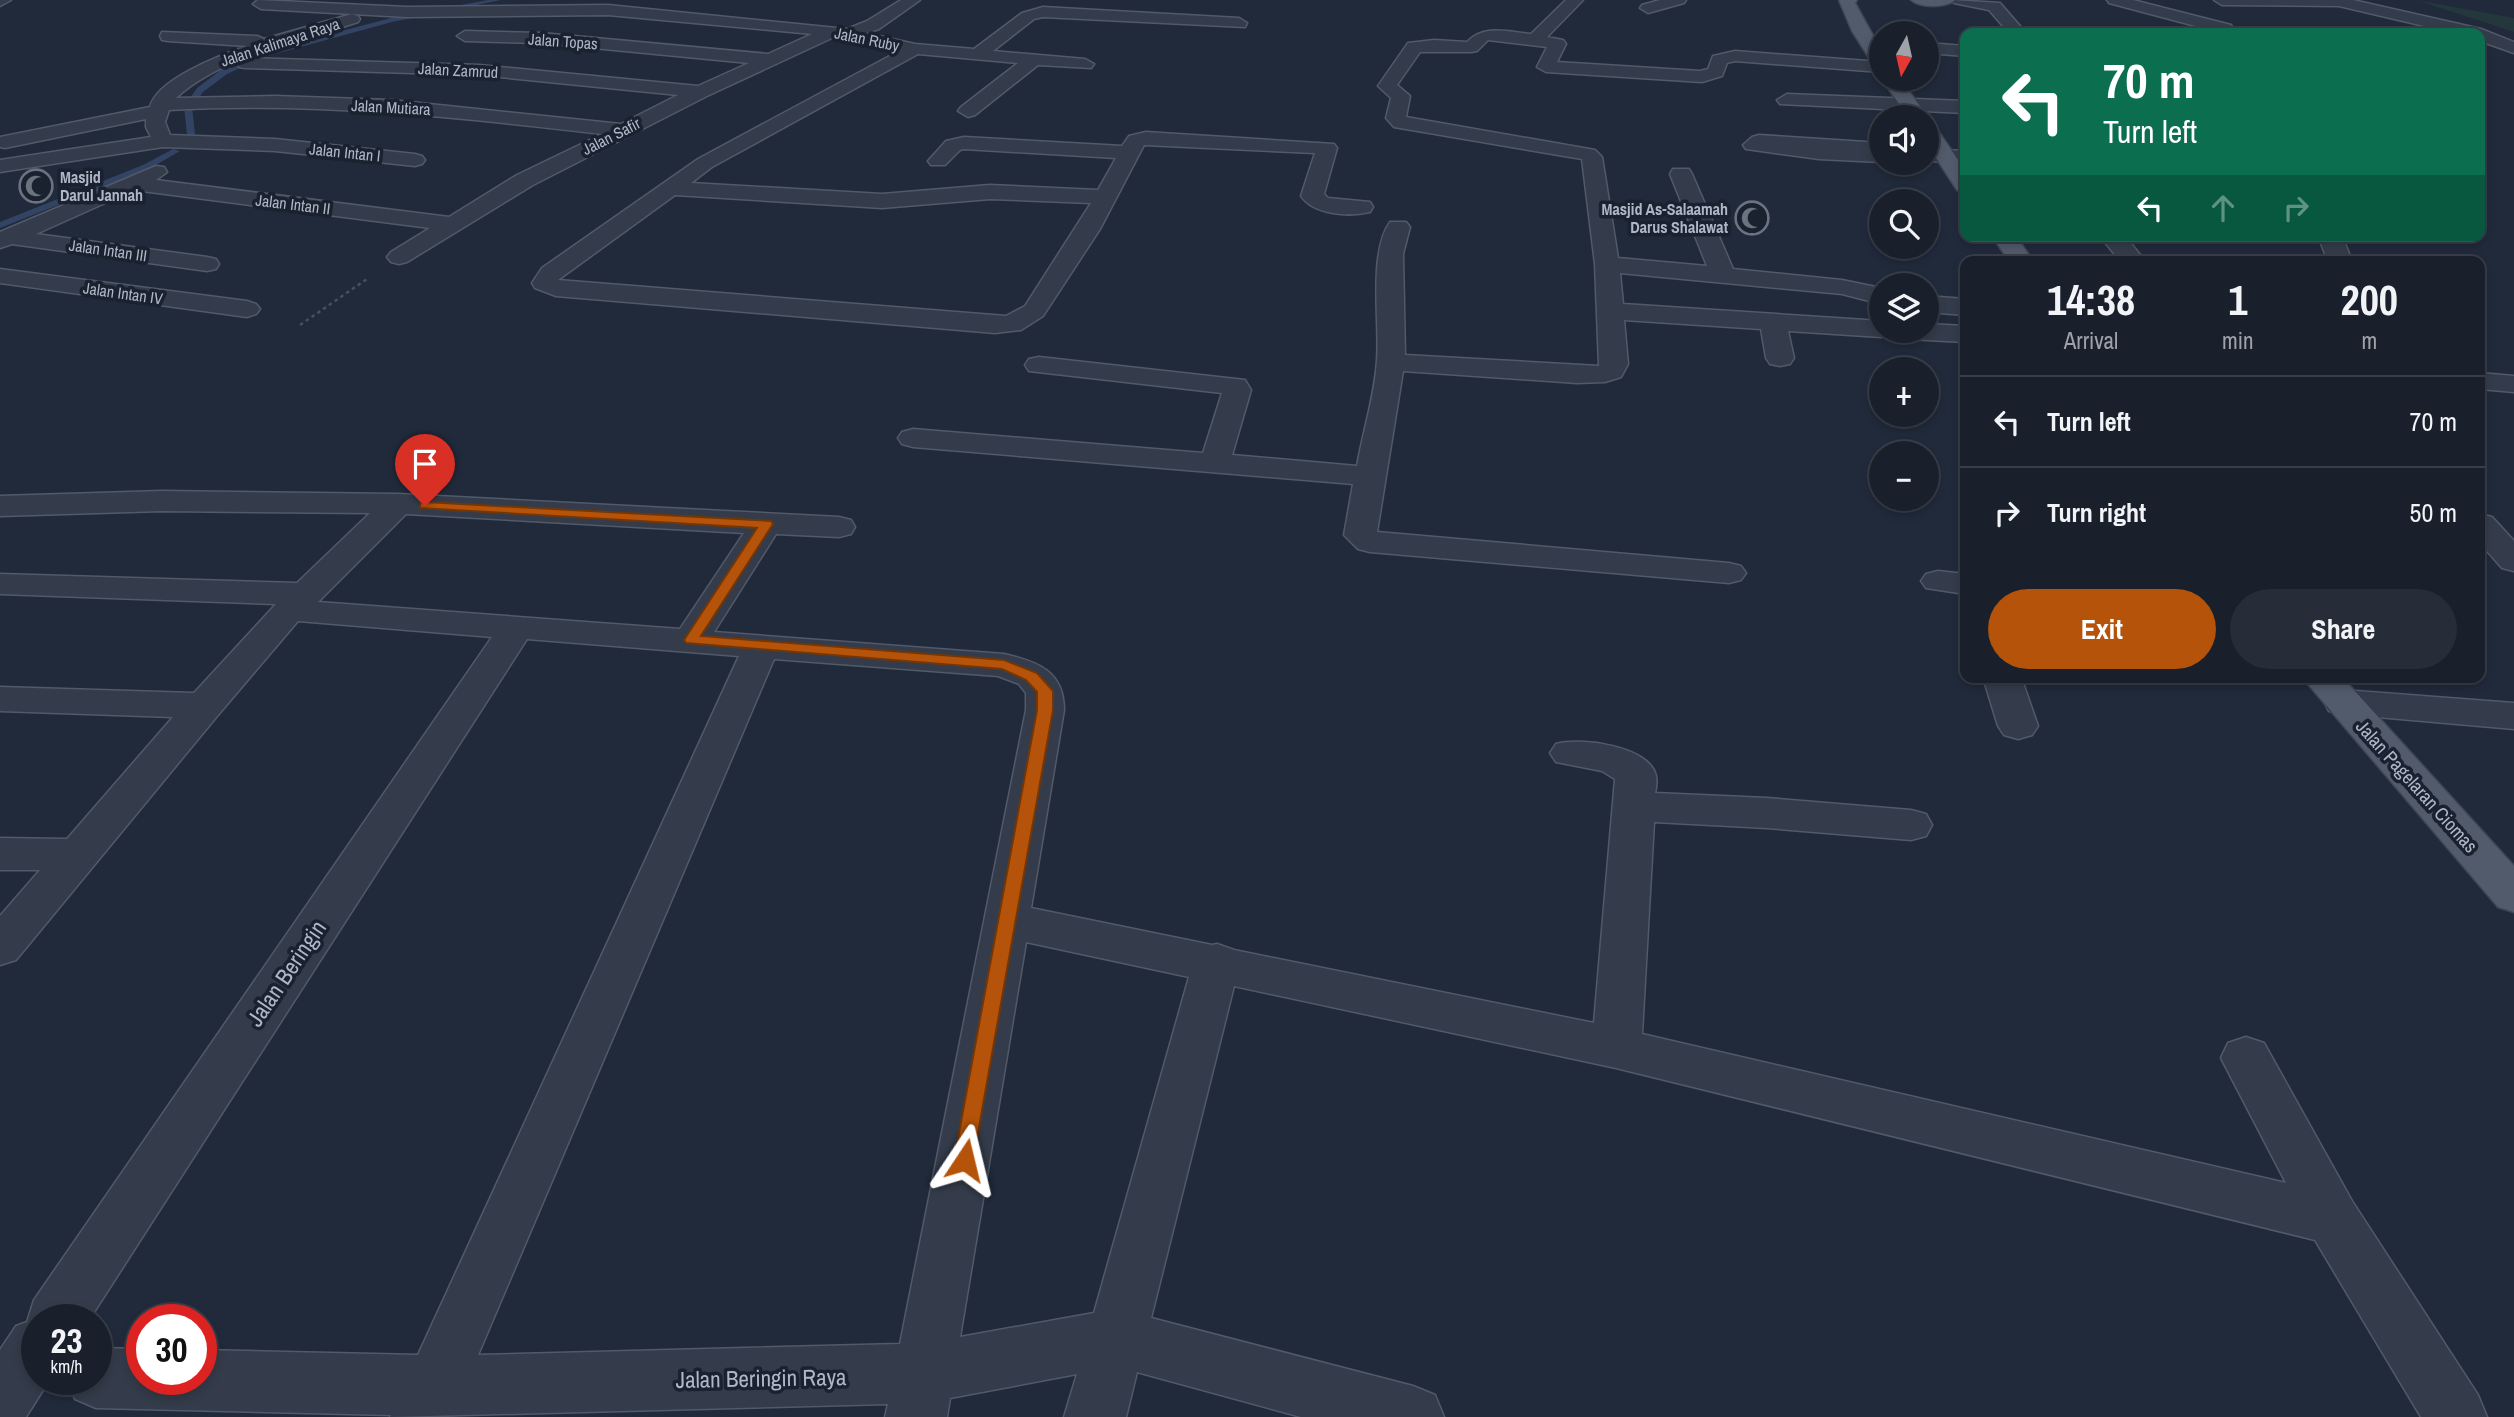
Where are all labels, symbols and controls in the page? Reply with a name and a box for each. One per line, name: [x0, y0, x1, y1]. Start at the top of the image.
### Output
street label: Jalan Kalimaya Raya: [218, 12, 343, 72]
street label: Jalan Ruby: [833, 21, 902, 57]
north arrow: [1869, 21, 1939, 91]
map controls: [1869, 21, 1939, 511]
street label: Jalan Topas: [527, 28, 599, 54]
text: 70 m: [2103, 47, 2195, 113]
icon: left: [1988, 56, 2079, 147]
street label: Jalan Zamrud: [417, 57, 499, 83]
street label: Jalan Mutiara: [351, 94, 432, 120]
button: sound: [1869, 105, 1939, 175]
text: Turn left: [2103, 110, 2197, 153]
street label: Jalan Safir: [578, 112, 644, 160]
street label: Jalan Intan I: [308, 137, 382, 167]
place label: Masjid Darul Jannah: [60, 166, 143, 206]
mosque icon: Masjid Darul Jannah: [17, 167, 55, 205]
street label: Jalan Intan II: [254, 189, 332, 219]
button: search: [1869, 189, 1939, 259]
icon: left: [2131, 189, 2169, 227]
icon: ahead: [2204, 189, 2242, 227]
icon: right: [2277, 189, 2315, 227]
place label: Masjid As-Salaamah Darus Shalawat: [1602, 198, 1729, 238]
mosque icon: Masjid As-Salaamah Darus Shalawat: [1733, 199, 1771, 237]
street label: Jalan Intan III: [67, 234, 149, 266]
text: 14:38: [2047, 272, 2135, 328]
text: 1: [2228, 272, 2247, 328]
text: 200: [2341, 272, 2398, 328]
button: layers: [1869, 273, 1939, 343]
street label: Jalan Intan IV: [82, 277, 165, 310]
text: Arrival: [2064, 325, 2118, 356]
text: min: [2222, 325, 2254, 356]
text: m: [2361, 325, 2377, 356]
button: +: [1869, 357, 1939, 427]
icon: left: [1988, 403, 2026, 441]
text: Turn left: [2047, 404, 2131, 439]
text: 70 m: [2410, 404, 2457, 439]
pin: [395, 434, 455, 506]
button: −: [1869, 441, 1939, 511]
icon: arrive: [406, 445, 444, 483]
icon: right: [1988, 494, 2026, 532]
text: Turn right: [2047, 495, 2146, 530]
text: 50 m: [2410, 495, 2457, 530]
button: Exit: [1988, 589, 2216, 669]
button: Share: [2230, 589, 2457, 669]
street label: Jalan Pagelaran Ciomas: [2350, 714, 2484, 858]
street label: Jalan Beringin: [239, 914, 333, 1032]
position arrow: [928, 1123, 1002, 1197]
speed limit sign: 30: [126, 1304, 217, 1395]
text: 23: [51, 1317, 82, 1364]
text: km/h: [51, 1354, 83, 1379]
street label: Jalan Beringin Raya: [675, 1361, 847, 1395]

